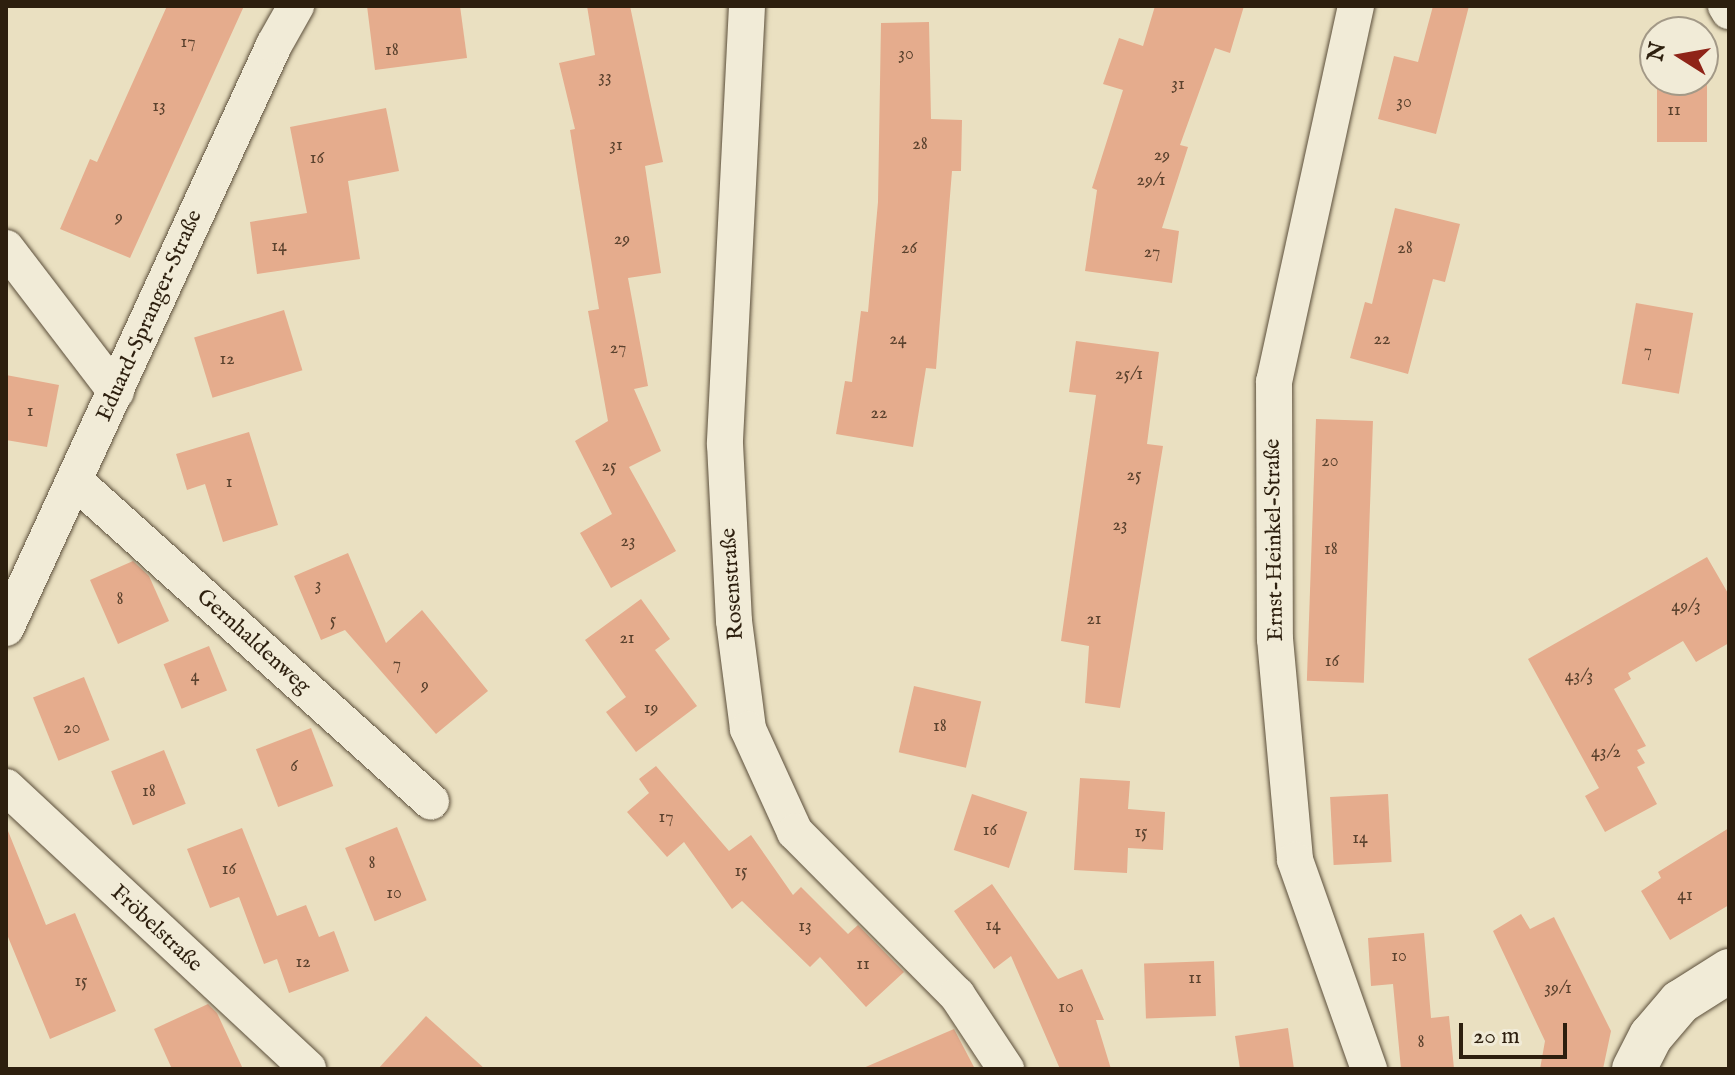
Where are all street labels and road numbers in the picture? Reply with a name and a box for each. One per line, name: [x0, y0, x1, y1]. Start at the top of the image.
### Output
street label: Eduard-Spranger-Straße: [91, 206, 209, 426]
street label: Ernst-Heinkel-Straße: [1260, 438, 1290, 642]
street label: Rosenstraße: [716, 527, 750, 641]
street label: Gernhaldenweg: [191, 584, 315, 700]
street label: Fröbelstraße: [105, 880, 207, 978]

